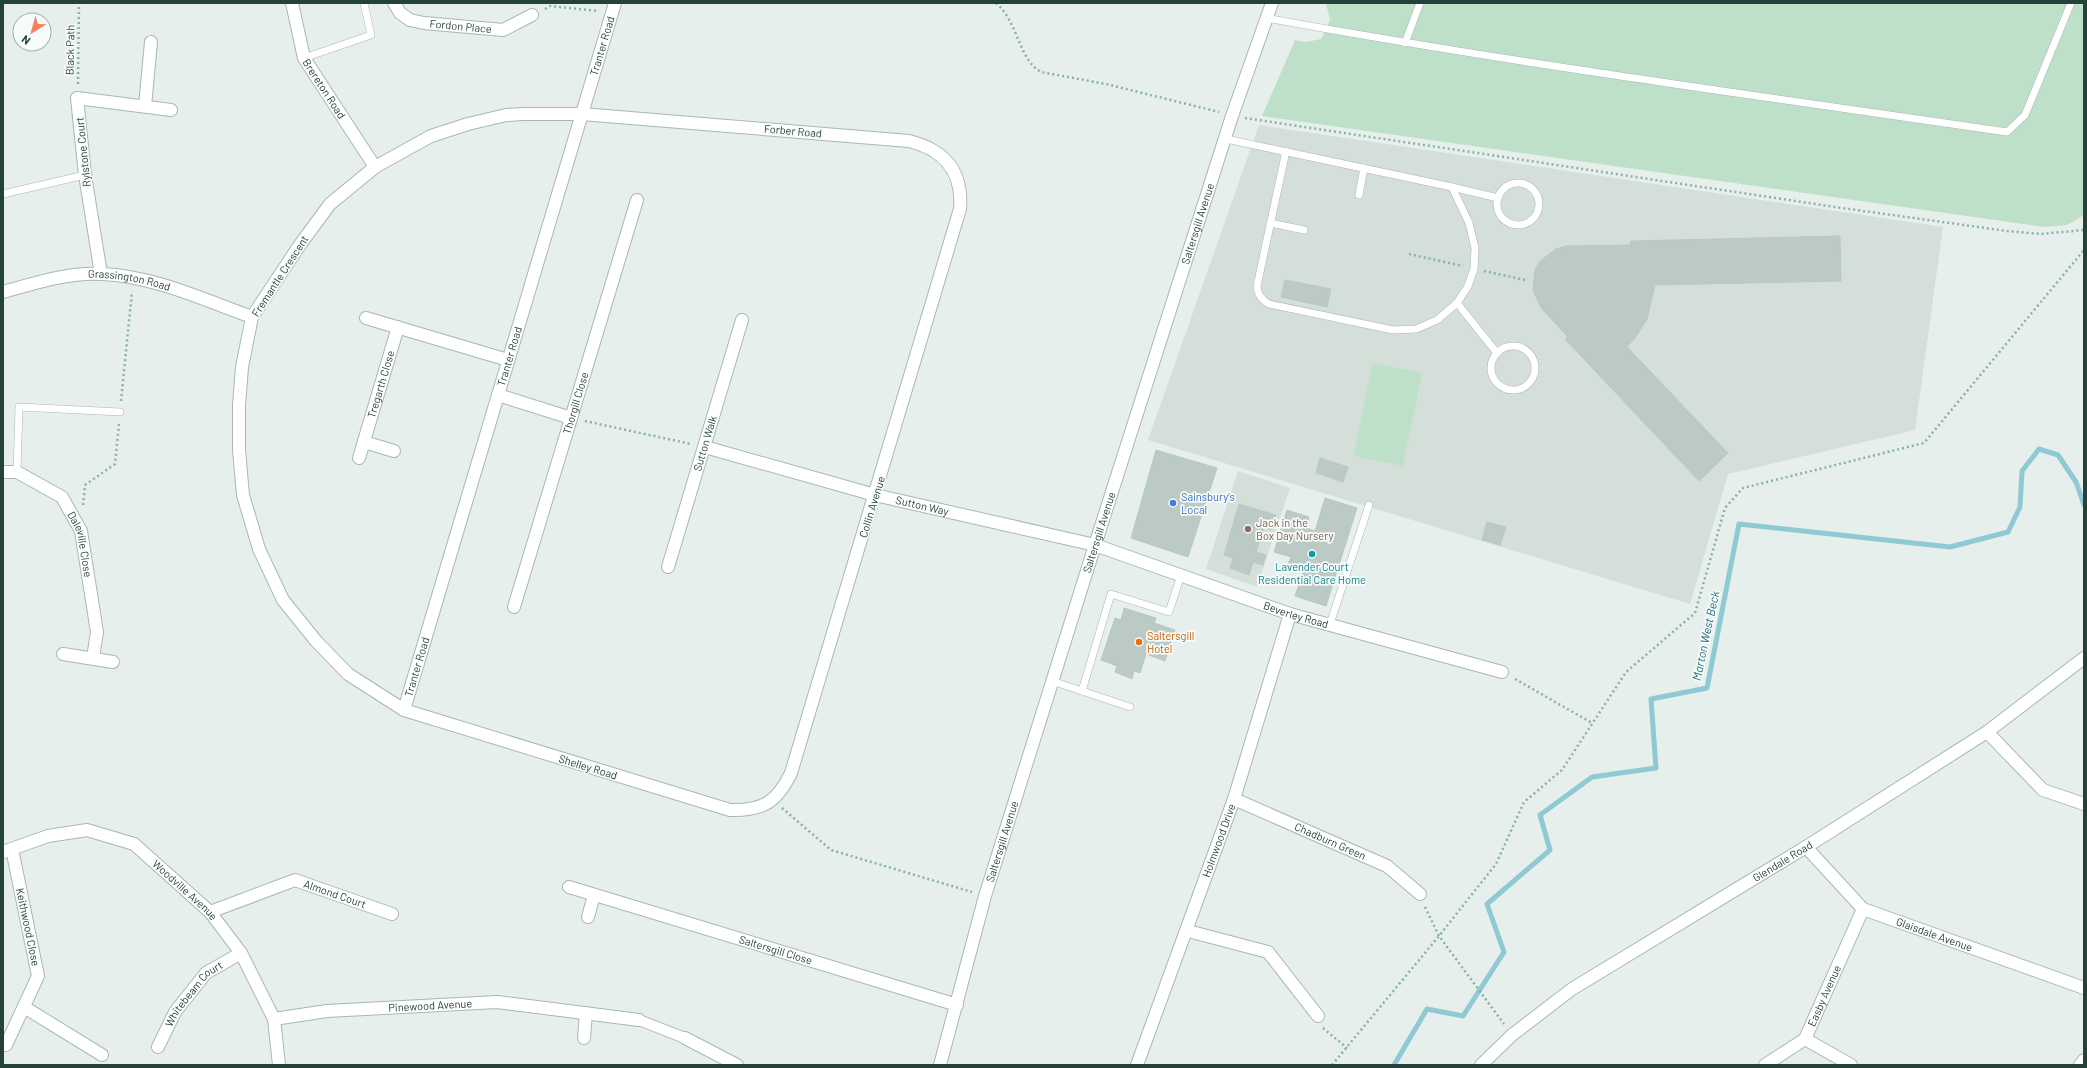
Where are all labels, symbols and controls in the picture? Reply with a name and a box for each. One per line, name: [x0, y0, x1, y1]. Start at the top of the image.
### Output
north arrow: [12, 12, 52, 52]
street label: Tranter Road: [587, 14, 617, 77]
street label: Fordon Place: [429, 17, 492, 35]
street label: Black Path: [63, 25, 76, 75]
text: N: [19, 33, 33, 48]
street label: Brereton Road: [300, 56, 349, 121]
street label: Rylstone Court: [72, 117, 93, 188]
street label: Forber Road: [764, 121, 823, 140]
street label: Saltersgill Avenue: [1178, 181, 1216, 266]
street label: Fremantle Crescent: [248, 233, 311, 319]
street label: Grassington Road: [88, 267, 172, 293]
street label: Tranter Road: [494, 325, 524, 388]
street label: Tregarth Close: [364, 349, 397, 419]
street label: Thorgill Close: [560, 370, 591, 436]
street label: Sutton Walk: [690, 414, 719, 473]
street label: Collin Avenue: [856, 474, 887, 539]
street label: Saltersgill Avenue: [1080, 490, 1118, 574]
place label: Sainsbury's Local: [1181, 490, 1235, 516]
street label: Sutton Way: [894, 493, 950, 518]
marker: Sainsbury's Local: [1168, 498, 1178, 508]
street label: Daleville Close: [65, 509, 95, 578]
place label: Jack in the Box Day Nursery: [1256, 516, 1334, 542]
marker: Jack in the Box Day Nursery: [1243, 524, 1253, 534]
marker: Lavender Court Residential Care Home: [1307, 549, 1317, 559]
place label: Lavender Court Residential Care Home: [1258, 560, 1366, 586]
water label: Marton West Beck: [1689, 589, 1721, 682]
street label: Beverley Road: [1262, 598, 1330, 630]
place label: Saltersgill Hotel: [1147, 629, 1194, 655]
street label: Tranter Road: [401, 635, 431, 698]
marker: Saltersgill Hotel: [1134, 637, 1144, 647]
street label: Shelley Road: [557, 751, 619, 782]
street label: Saltersgill Avenue: [983, 799, 1020, 884]
street label: Holmwood Drive: [1199, 802, 1238, 879]
street label: Chadburn Green: [1293, 819, 1368, 862]
street label: Glendale Road: [1750, 838, 1815, 884]
street label: Woodville Avenue: [150, 857, 221, 922]
street label: Almond Court: [302, 877, 368, 910]
street label: Keithwood Close: [14, 887, 43, 967]
street label: Glaisdale Avenue: [1895, 914, 1975, 954]
street label: Saltersgill Close: [738, 932, 814, 967]
street label: Whitebeam Court: [162, 958, 225, 1029]
street label: Easby Avenue: [1804, 963, 1843, 1028]
street label: Pinewood Avenue: [388, 996, 473, 1014]

